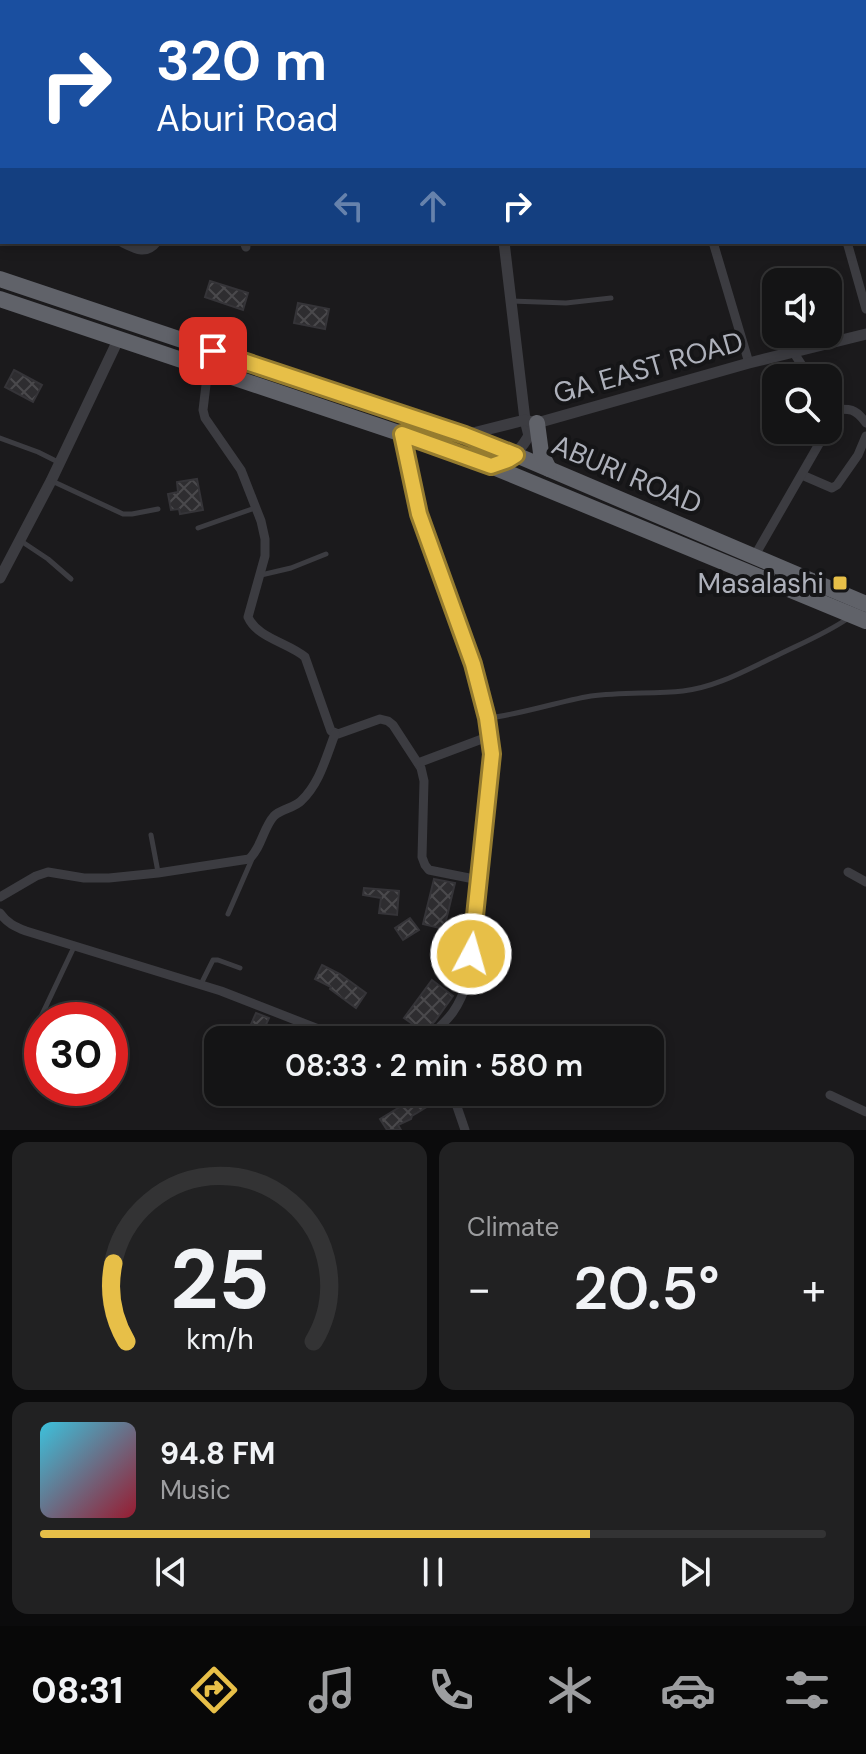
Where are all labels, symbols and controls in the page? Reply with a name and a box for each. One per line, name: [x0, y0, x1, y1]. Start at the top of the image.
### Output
text: 320 m: [156, 24, 327, 97]
icon: right: [24, 32, 128, 136]
text: Aburi Road: [156, 95, 338, 142]
icon: left: [327, 184, 371, 228]
icon: ahead: [411, 184, 455, 228]
icon: right: [495, 184, 539, 228]
map controls: [762, 268, 842, 444]
button: sound: [762, 268, 842, 348]
pin: [179, 317, 247, 385]
street label: GA EAST ROAD: [549, 323, 747, 412]
icon: arrive: [191, 329, 235, 373]
button: search: [762, 364, 842, 444]
street label: ABURI ROAD: [546, 426, 707, 523]
place label: Masalashi: [698, 565, 824, 602]
marker: Masalashi: [831, 574, 849, 592]
position arrow: [429, 912, 513, 996]
speed limit sign: 30: [24, 1002, 128, 1106]
text: 08:33 · 2 min · 580 m: [285, 1046, 583, 1085]
text: Climate: [467, 1210, 559, 1244]
text: 25: [170, 1225, 269, 1334]
text: 20.5°: [573, 1249, 720, 1328]
text: −: [467, 1260, 491, 1318]
text: +: [802, 1260, 826, 1318]
text: km/h: [186, 1321, 253, 1358]
text: 94.8 FM: [160, 1434, 275, 1473]
text: Music: [160, 1473, 231, 1507]
icon: previous: [149, 1550, 193, 1594]
icon: pause: [411, 1550, 455, 1594]
icon: next: [673, 1550, 717, 1594]
icon: directions: [186, 1662, 242, 1718]
icon: music: [304, 1662, 360, 1718]
icon: phone: [423, 1662, 479, 1718]
icon: climate: [542, 1662, 598, 1718]
icon: car: [660, 1662, 716, 1718]
icon: filters: [779, 1662, 835, 1718]
text: 08:31: [31, 1667, 123, 1714]

